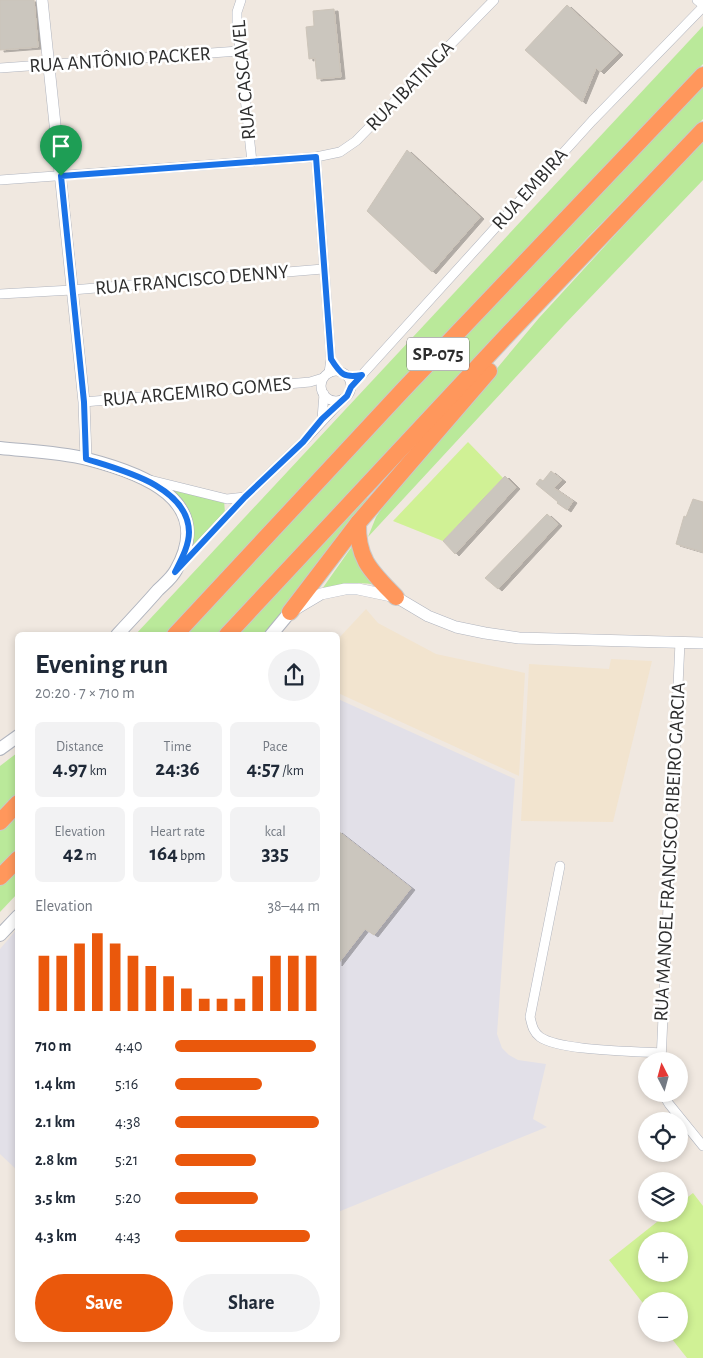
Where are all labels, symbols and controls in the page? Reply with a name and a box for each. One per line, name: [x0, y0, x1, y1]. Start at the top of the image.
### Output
street label: RUA CASCAVEL: [229, 19, 259, 141]
street label: RUA IBATINGA: [362, 37, 458, 135]
street label: RUA ANTÔNIO PACKER: [29, 43, 211, 76]
pin: [40, 125, 82, 176]
icon: arrive: [47, 132, 75, 160]
street label: RUA EMBIRA: [488, 144, 572, 234]
street label: RUA FRANCISCO DENNY: [94, 262, 290, 298]
road number: SP-075: [407, 338, 469, 370]
street label: RUA ARGEMIRO GOMES: [102, 374, 292, 410]
button: share: [268, 649, 320, 701]
text: Evening run: [35, 651, 168, 679]
street label: RUA MANOEL FRANCISCO RIBEIRO GARCIA: [651, 682, 689, 1022]
text: 20:20 · 7 × 710 m: [35, 685, 135, 701]
text: Distance: [56, 740, 104, 754]
text: Time: [164, 740, 191, 754]
text: Pace: [263, 740, 288, 754]
text: 4.97: [53, 758, 87, 779]
text: 24:36: [155, 758, 200, 779]
text: 4:57: [246, 758, 280, 779]
text: km: [87, 764, 107, 778]
text: /km: [280, 764, 304, 778]
text: Elevation: [55, 825, 105, 839]
text: Heart rate: [150, 825, 205, 839]
text: kcal: [264, 825, 286, 839]
text: 42: [63, 843, 83, 864]
text: 164: [150, 843, 178, 864]
text: 335: [262, 843, 289, 864]
text: m: [83, 849, 97, 863]
text: bpm: [178, 849, 205, 863]
text: Elevation: [35, 898, 93, 914]
text: 38–44 m: [267, 898, 320, 914]
text: 710 m: [35, 1038, 71, 1054]
text: 4:40: [115, 1038, 143, 1054]
north arrow: [638, 1052, 688, 1102]
map controls: [638, 1052, 688, 1342]
text: 1.4 km: [35, 1076, 76, 1092]
text: 5:16: [115, 1076, 138, 1092]
button: locate: [638, 1112, 688, 1162]
text: 2.1 km: [35, 1114, 75, 1130]
text: 4:38: [115, 1114, 141, 1130]
text: 2.8 km: [35, 1152, 77, 1168]
text: 5:21: [115, 1152, 138, 1168]
button: layers: [638, 1172, 688, 1222]
text: 3.5 km: [35, 1190, 76, 1206]
text: 5:20: [115, 1190, 141, 1206]
text: 4.3 km: [35, 1228, 77, 1244]
text: 4:43: [115, 1228, 141, 1244]
button: +: [638, 1232, 688, 1282]
button: Save: [35, 1274, 173, 1332]
button: Share: [183, 1274, 320, 1332]
button: −: [638, 1292, 688, 1342]

